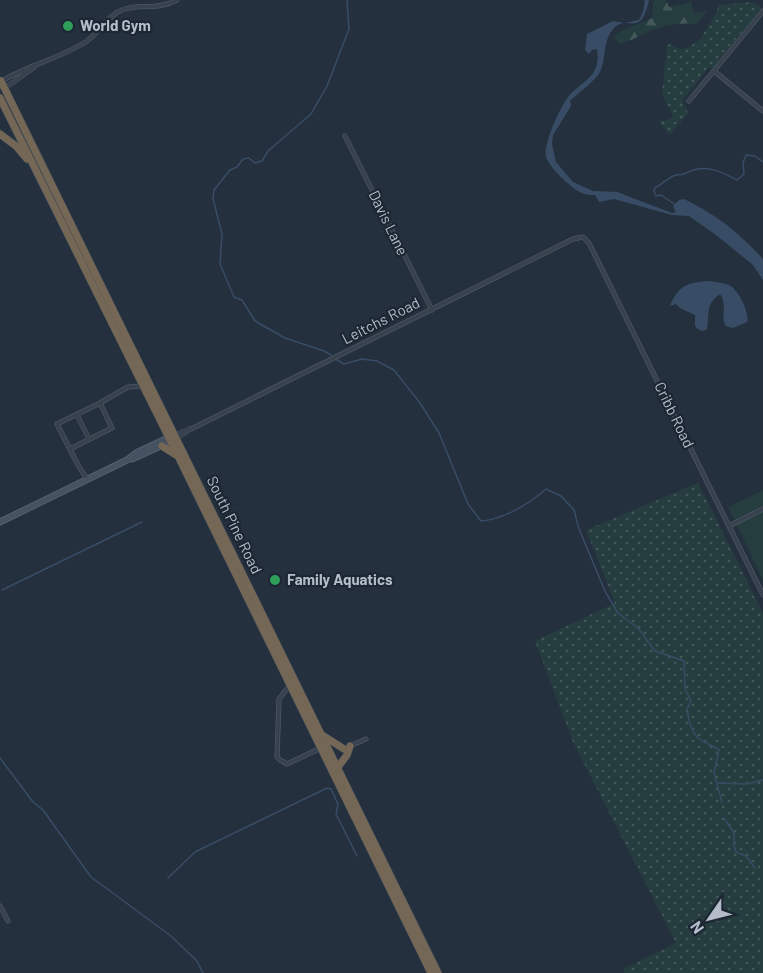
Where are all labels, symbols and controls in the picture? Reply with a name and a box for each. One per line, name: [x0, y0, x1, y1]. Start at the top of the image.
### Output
place label: World Gym: [80, 16, 151, 34]
marker: World Gym: [61, 19, 75, 33]
street label: Davis Lane: [365, 187, 412, 258]
street label: Leitchs Road: [339, 293, 422, 347]
street label: Cribb Road: [651, 379, 699, 450]
street label: South Pine Road: [203, 473, 266, 576]
place label: Family Aquatics: [287, 570, 393, 588]
marker: Family Aquatics: [268, 573, 282, 587]
north arrow: [679, 889, 739, 949]
text: N: [685, 918, 707, 938]

